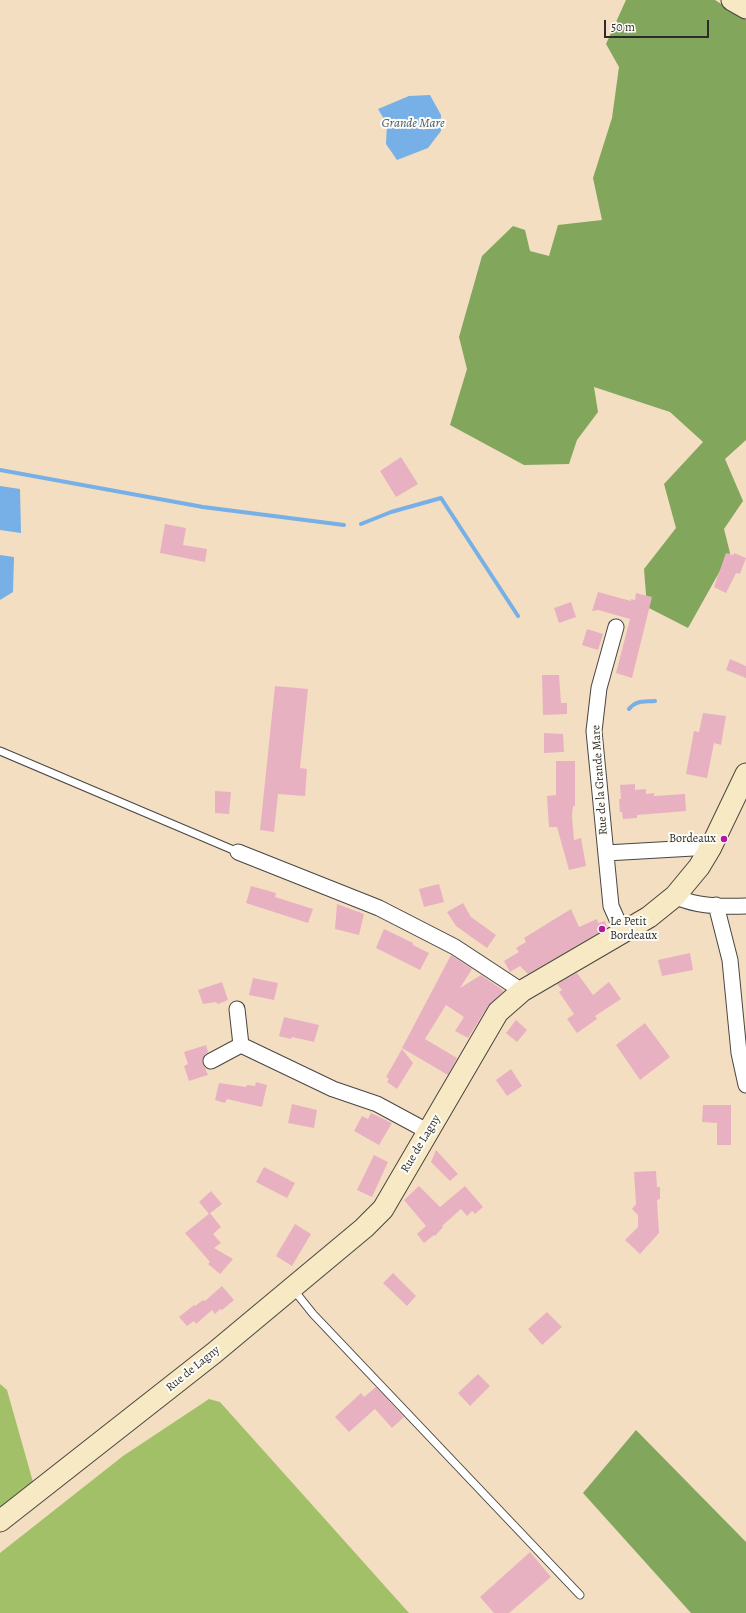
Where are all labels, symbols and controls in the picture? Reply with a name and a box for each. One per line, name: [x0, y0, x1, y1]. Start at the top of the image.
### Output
scale bar: [606, 12, 711, 38]
text: 50 m: [611, 19, 635, 35]
water label: Grande Mare: [381, 116, 445, 132]
street label: Rue de la Grande Mare: [589, 724, 611, 836]
place label: Bordeaux: [669, 832, 716, 846]
marker: Bordeaux: [719, 834, 729, 844]
place label: Le Petit Bordeaux: [610, 915, 657, 943]
marker: Le Petit Bordeaux: [597, 924, 607, 934]
street label: Rue de Lagny: [398, 1113, 444, 1175]
street label: Rue de Lagny: [163, 1343, 223, 1395]

